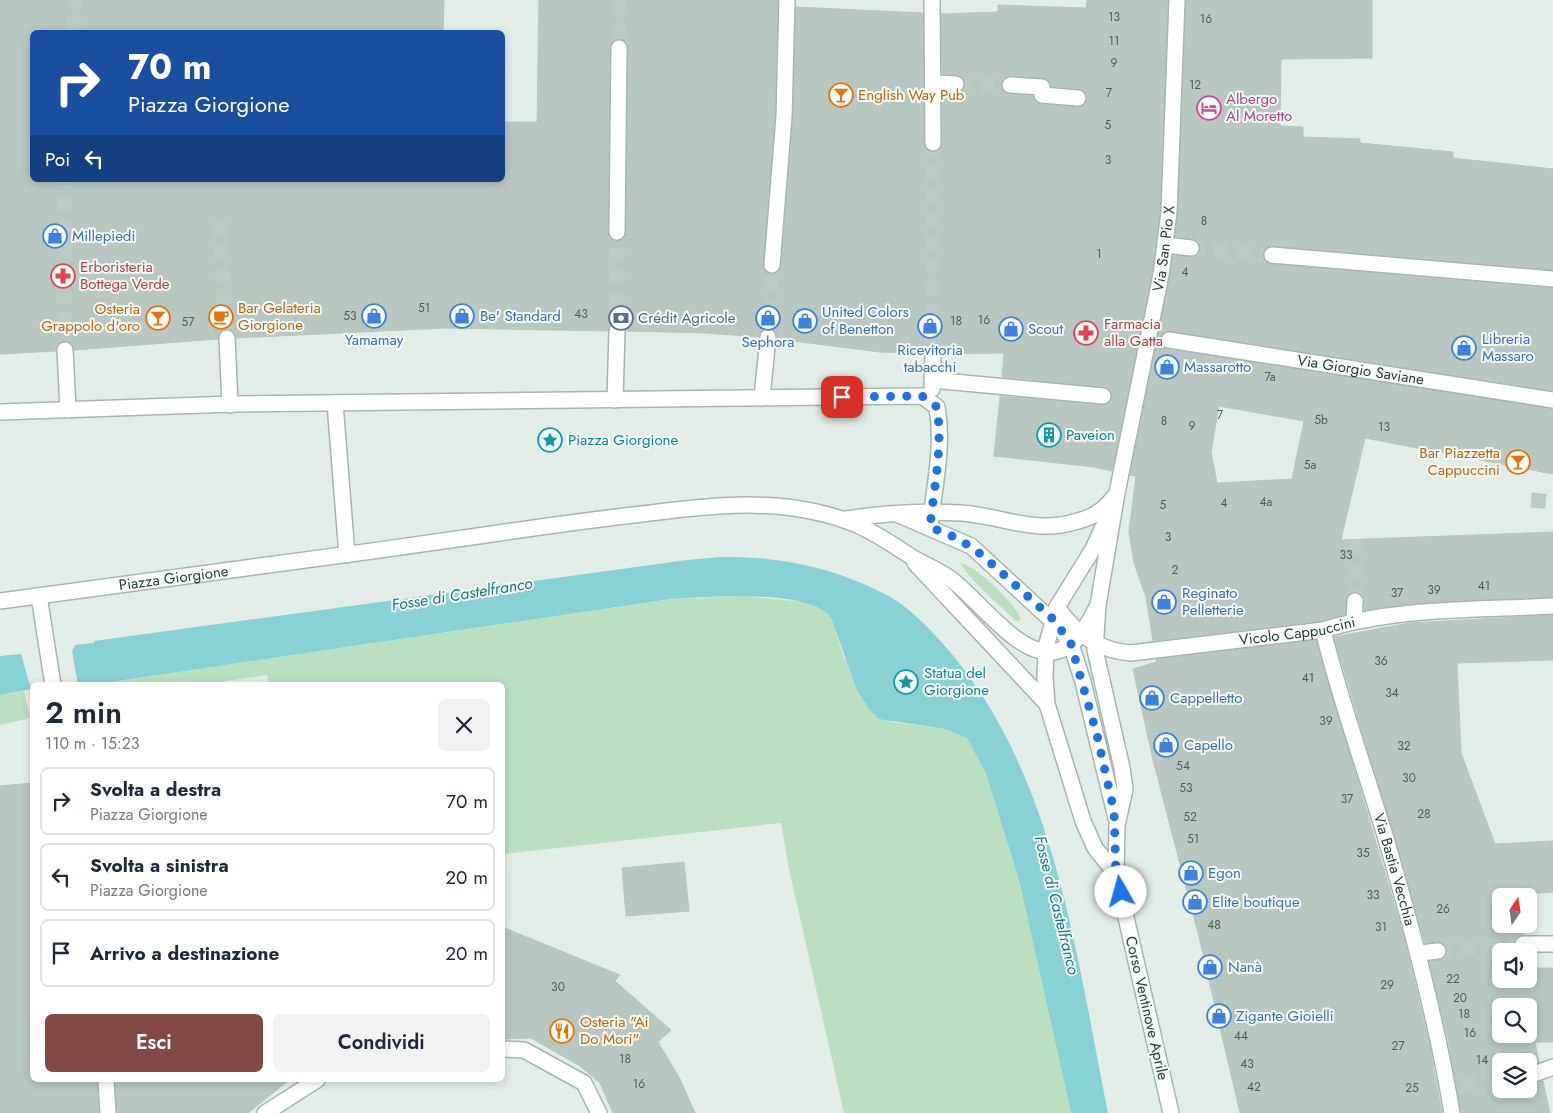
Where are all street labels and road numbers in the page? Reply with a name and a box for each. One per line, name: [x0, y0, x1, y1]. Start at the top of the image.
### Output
street label: Via San Pio X: [1147, 205, 1180, 294]
street label: Via Giorgio Saviane: [1296, 349, 1426, 391]
street label: Piazza Giorgione: [117, 560, 230, 596]
street label: Vicolo Cappuccini: [1238, 611, 1357, 651]
street label: Via Bastia Vecchia: [1368, 811, 1421, 928]
street label: Corso Ventinove Aprile: [1120, 934, 1174, 1082]

